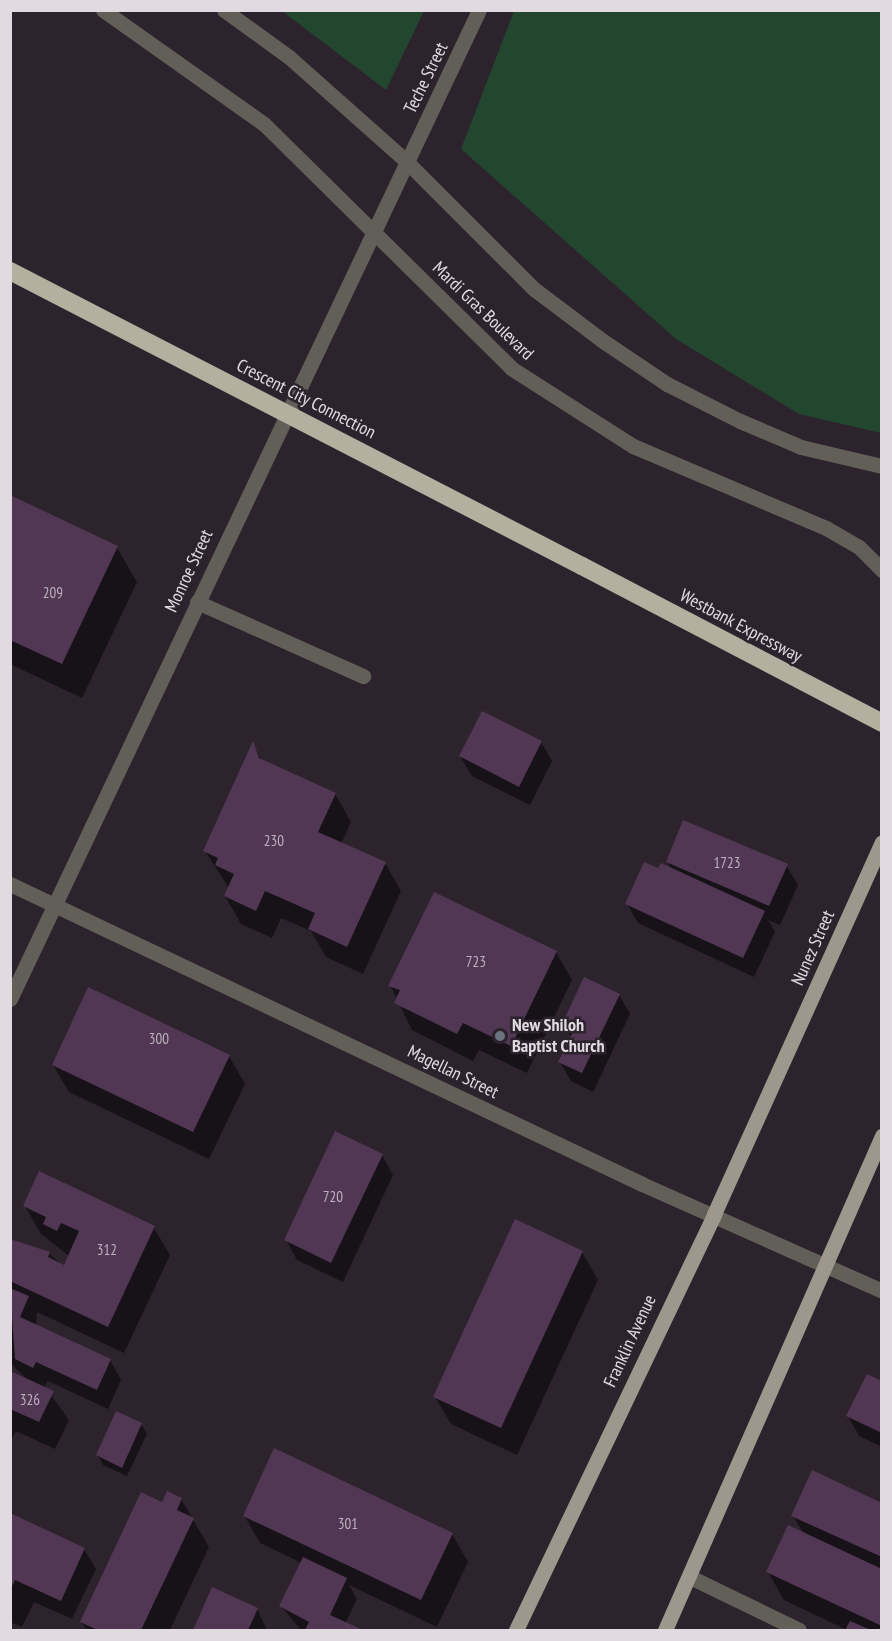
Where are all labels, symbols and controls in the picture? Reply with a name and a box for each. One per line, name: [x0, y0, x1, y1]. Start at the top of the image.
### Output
street label: Teche Street: [400, 39, 452, 117]
street label: Mardi Gras Boulevard: [428, 257, 538, 365]
street label: Crescent City Connection: [233, 354, 379, 444]
street label: Monroe Street: [161, 526, 217, 616]
house number: 209: [43, 584, 63, 602]
street label: Westbank Expressway: [676, 585, 806, 667]
house number: 230: [264, 832, 284, 850]
house number: 1723: [714, 854, 740, 872]
street label: Nunez Street: [787, 907, 839, 989]
house number: 723: [466, 953, 486, 971]
place label: New Shiloh Baptist Church: [512, 1015, 605, 1058]
marker: New Shiloh Baptist Church: [493, 1029, 507, 1043]
house number: 300: [149, 1030, 169, 1048]
street label: Magellan Street: [404, 1041, 502, 1103]
house number: 720: [323, 1188, 343, 1206]
house number: 312: [97, 1241, 117, 1259]
street label: Franklin Avenue: [599, 1291, 661, 1391]
house number: 326: [20, 1391, 40, 1409]
house number: 301: [338, 1515, 358, 1533]

